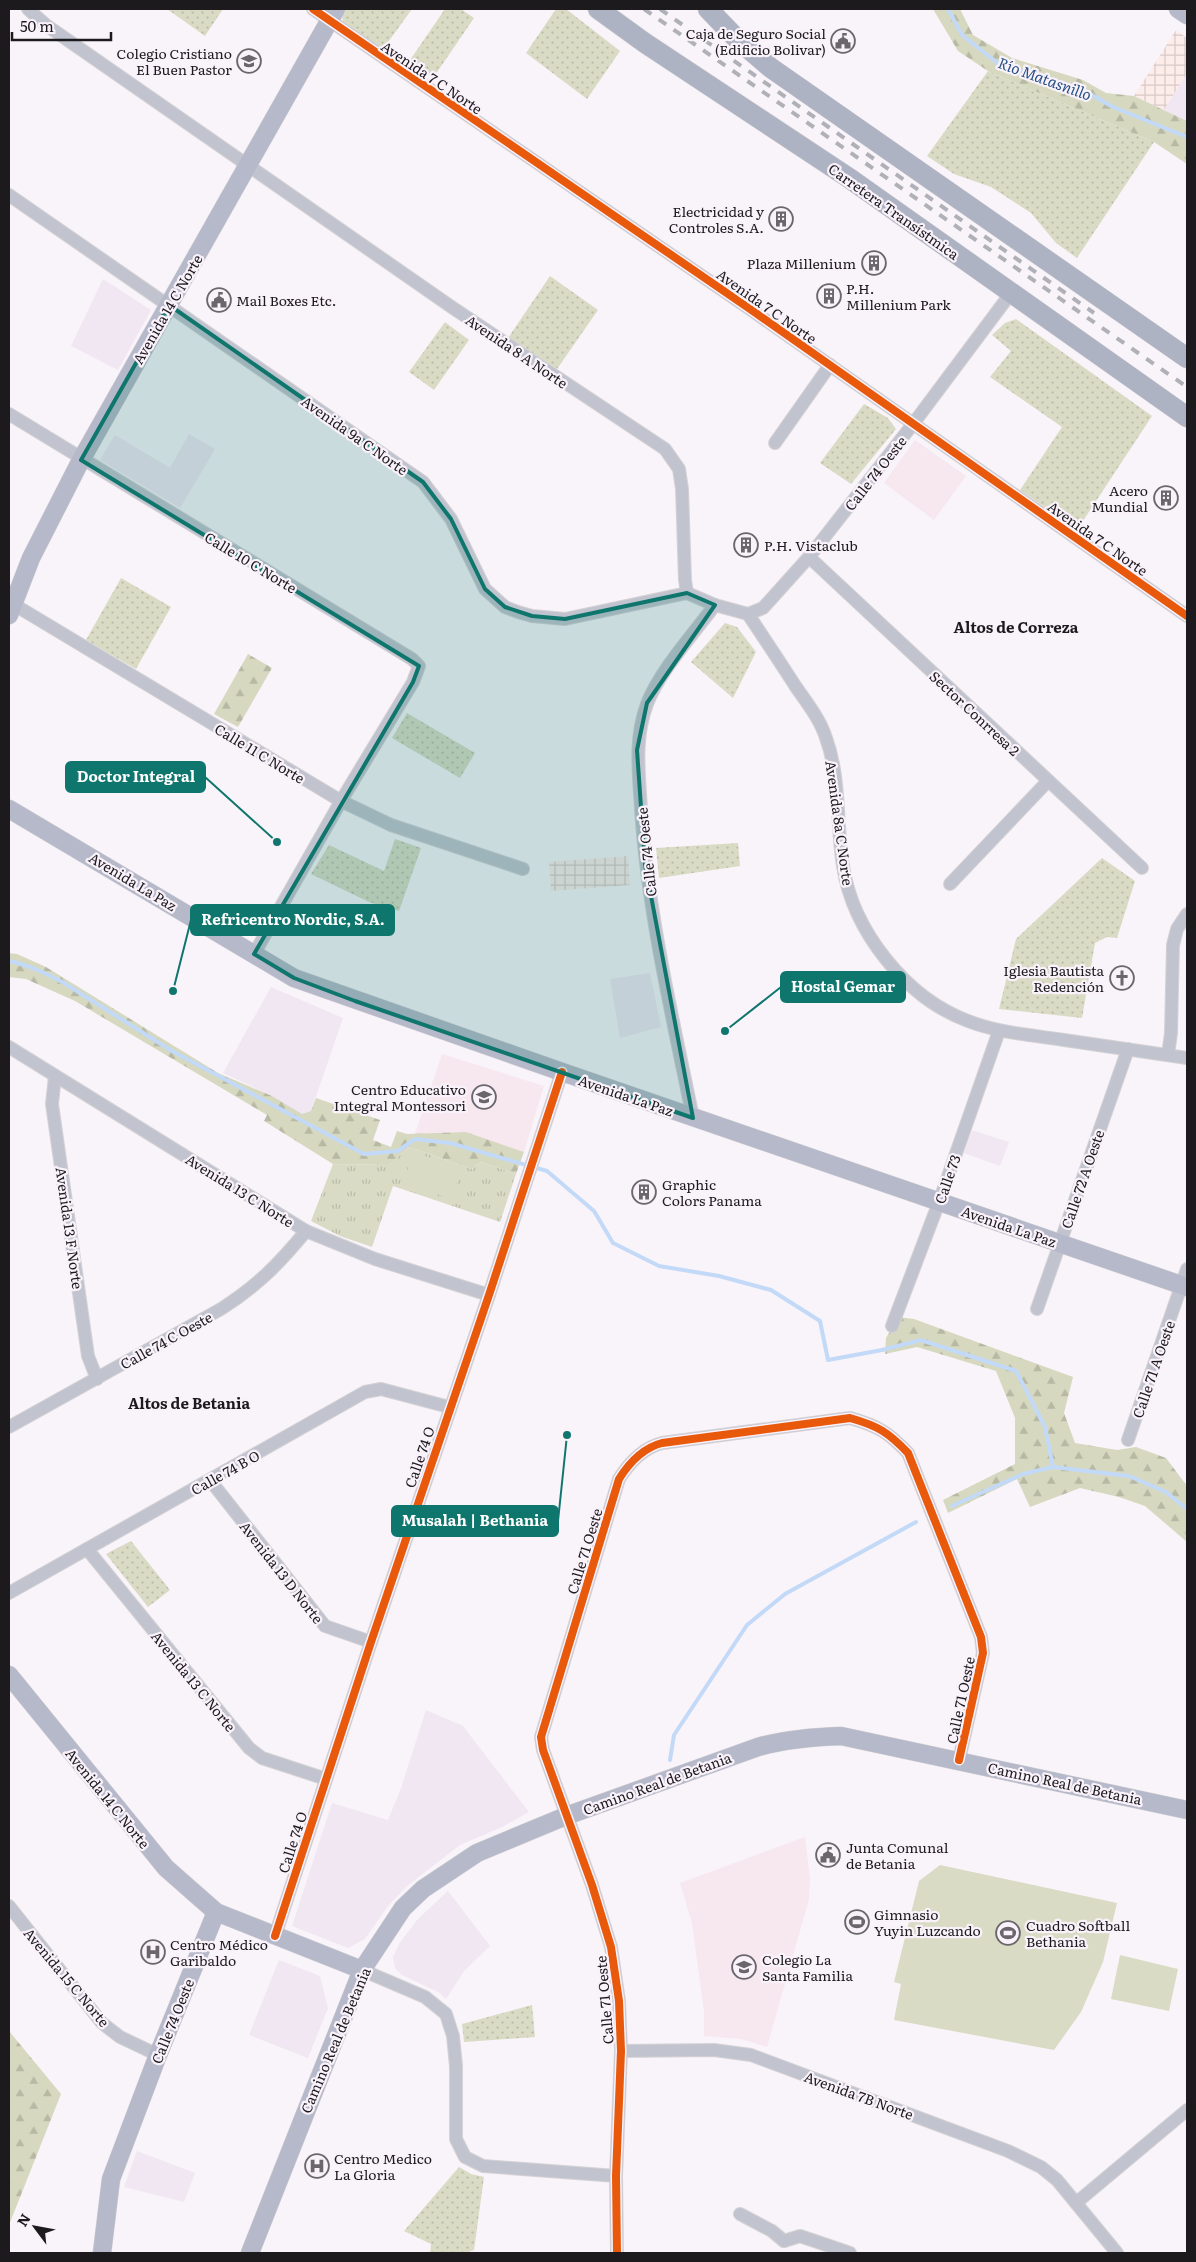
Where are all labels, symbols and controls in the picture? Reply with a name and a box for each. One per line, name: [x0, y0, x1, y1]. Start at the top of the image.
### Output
scale bar: [12, 10, 111, 42]
text: 50 m: [20, 14, 54, 37]
place label: Caja de Seguro Social (Edificio Bolivar): [686, 23, 826, 59]
public building icon: Caja de Seguro Social (Edificio Bolivar): [830, 28, 856, 54]
street label: Avenida 7 C Norte: [378, 36, 486, 118]
place label: Colegio Cristiano El Buen Pastor: [117, 43, 232, 79]
school or university icon: Colegio Cristiano El Buen Pastor: [236, 48, 262, 74]
water label: Río Matasnillo: [995, 50, 1095, 106]
street label: Carretera Transístmica: [825, 158, 964, 264]
place label: Electricidad y Controles S.A.: [669, 201, 765, 237]
building icon: Electricidad y Controles S.A.: [768, 206, 794, 232]
street label: Avenida 14 C Norte: [127, 250, 207, 368]
building icon: Plaza Millenium: [861, 250, 887, 276]
place label: Plaza Millenium: [747, 253, 856, 273]
street label: Avenida 7 C Norte: [713, 264, 821, 348]
place label: P.H. Millenium Park: [846, 278, 951, 314]
building icon: P.H. Millenium Park: [816, 283, 842, 309]
public building icon: Mail Boxes Etc.: [206, 287, 232, 313]
place label: Mail Boxes Etc.: [236, 290, 336, 310]
street label: Avenida 8 A Norte: [462, 309, 572, 393]
street label: Avenida 9a C Norte: [298, 391, 412, 479]
street label: Calle 74 Oeste: [839, 431, 911, 515]
place label: Acero Mundial: [1091, 480, 1148, 516]
building icon: Acero Mundial: [1153, 485, 1179, 511]
street label: Avenida 7 C Norte: [1044, 496, 1152, 580]
street label: Calle 10 C Norte: [201, 527, 301, 597]
building icon: P.H. Vistaclub: [733, 532, 759, 558]
place label: P.H. Vistaclub: [764, 535, 858, 555]
district label: Altos de Correza: [954, 615, 1079, 638]
street label: Sector Conrresa 2: [926, 666, 1024, 760]
street label: Calle 11 C Norte: [211, 718, 309, 788]
street label: Avenida 8a C Norte: [821, 759, 859, 887]
callout: Doctor Integral: [66, 762, 205, 792]
text: Doctor Integral: [77, 764, 196, 787]
street label: Calle 74 Oeste: [631, 806, 661, 898]
street label: Avenida La Paz: [85, 847, 181, 915]
callout: Refricentro Nordic, S.A.: [191, 905, 394, 935]
text: Refricentro Nordic, S.A.: [201, 907, 385, 930]
place label: Iglesia Bautista Redención: [1003, 960, 1104, 996]
church icon: Iglesia Bautista Redención: [1109, 965, 1135, 991]
callout: Hostal Gemar: [781, 972, 905, 1002]
text: Hostal Gemar: [791, 974, 895, 997]
street label: Avenida La Paz: [576, 1069, 676, 1121]
place label: Centro Educativo Integral Montessori: [334, 1079, 466, 1115]
school or university icon: Centro Educativo Integral Montessori: [471, 1084, 497, 1110]
street label: Calle 72 A Oeste: [1056, 1127, 1108, 1231]
street label: Avenida 13 C Norte: [182, 1149, 298, 1231]
street label: Calle 73: [929, 1152, 965, 1206]
street label: Avenida 13 F Norte: [52, 1166, 88, 1290]
place label: Graphic Colors Panama: [662, 1174, 762, 1210]
building icon: Graphic Colors Panama: [631, 1179, 657, 1205]
street label: Avenida La Paz: [959, 1200, 1059, 1252]
street label: Calle 74 C Oeste: [116, 1306, 216, 1374]
street label: Calle 71 A Oeste: [1127, 1318, 1179, 1420]
district label: Altos de Betania: [128, 1391, 250, 1414]
street label: Calle 74 O: [399, 1424, 439, 1490]
street label: Calle 74 B O: [187, 1445, 263, 1499]
callout: Musalah | Bethania: [392, 1506, 558, 1536]
street label: Calle 71 Oeste: [561, 1506, 607, 1596]
text: Musalah | Bethania: [402, 1508, 549, 1531]
street label: Avenida 13 D Norte: [236, 1517, 328, 1627]
street label: Avenida 13 C Norte: [147, 1626, 241, 1736]
street label: Calle 71 Oeste: [941, 1654, 979, 1746]
street label: Avenida 14 C Norte: [61, 1744, 155, 1852]
street label: Camino Real de Betania: [580, 1747, 734, 1819]
street label: Camino Real de Betania: [986, 1757, 1144, 1809]
street label: Calle 74 O: [273, 1809, 311, 1875]
place label: Junta Comunal de Betania: [846, 1837, 949, 1873]
public building icon: Junta Comunal de Betania: [815, 1842, 841, 1868]
place label: Gimnasio Yuyin Luzcando: [874, 1904, 981, 1940]
sports icon: Gimnasio Yuyin Luzcando: [844, 1909, 870, 1935]
place label: Cuadro Softball Bethania: [1026, 1915, 1131, 1951]
sports icon: Cuadro Softball Bethania: [995, 1920, 1021, 1946]
street label: Avenida 15 C Norte: [20, 1923, 114, 2031]
place label: Centro Médico Garibaldo: [170, 1934, 268, 1970]
hospital icon: Centro Médico Garibaldo: [140, 1939, 166, 1965]
place label: Colegio La Santa Familia: [762, 1949, 853, 1985]
school or university icon: Colegio La Santa Familia: [731, 1954, 757, 1980]
street label: Calle 71 Oeste: [590, 1955, 618, 2045]
street label: Camino Real de Betania: [295, 1964, 375, 2116]
street label: Calle 74 Oeste: [146, 1976, 198, 2066]
street label: Avenida 7B Norte: [802, 2066, 916, 2124]
place label: Centro Medico La Gloria: [334, 2148, 432, 2184]
hospital icon: Centro Medico La Gloria: [304, 2153, 330, 2179]
north arrow: [10, 2202, 60, 2252]
text: N: [12, 2209, 35, 2230]

